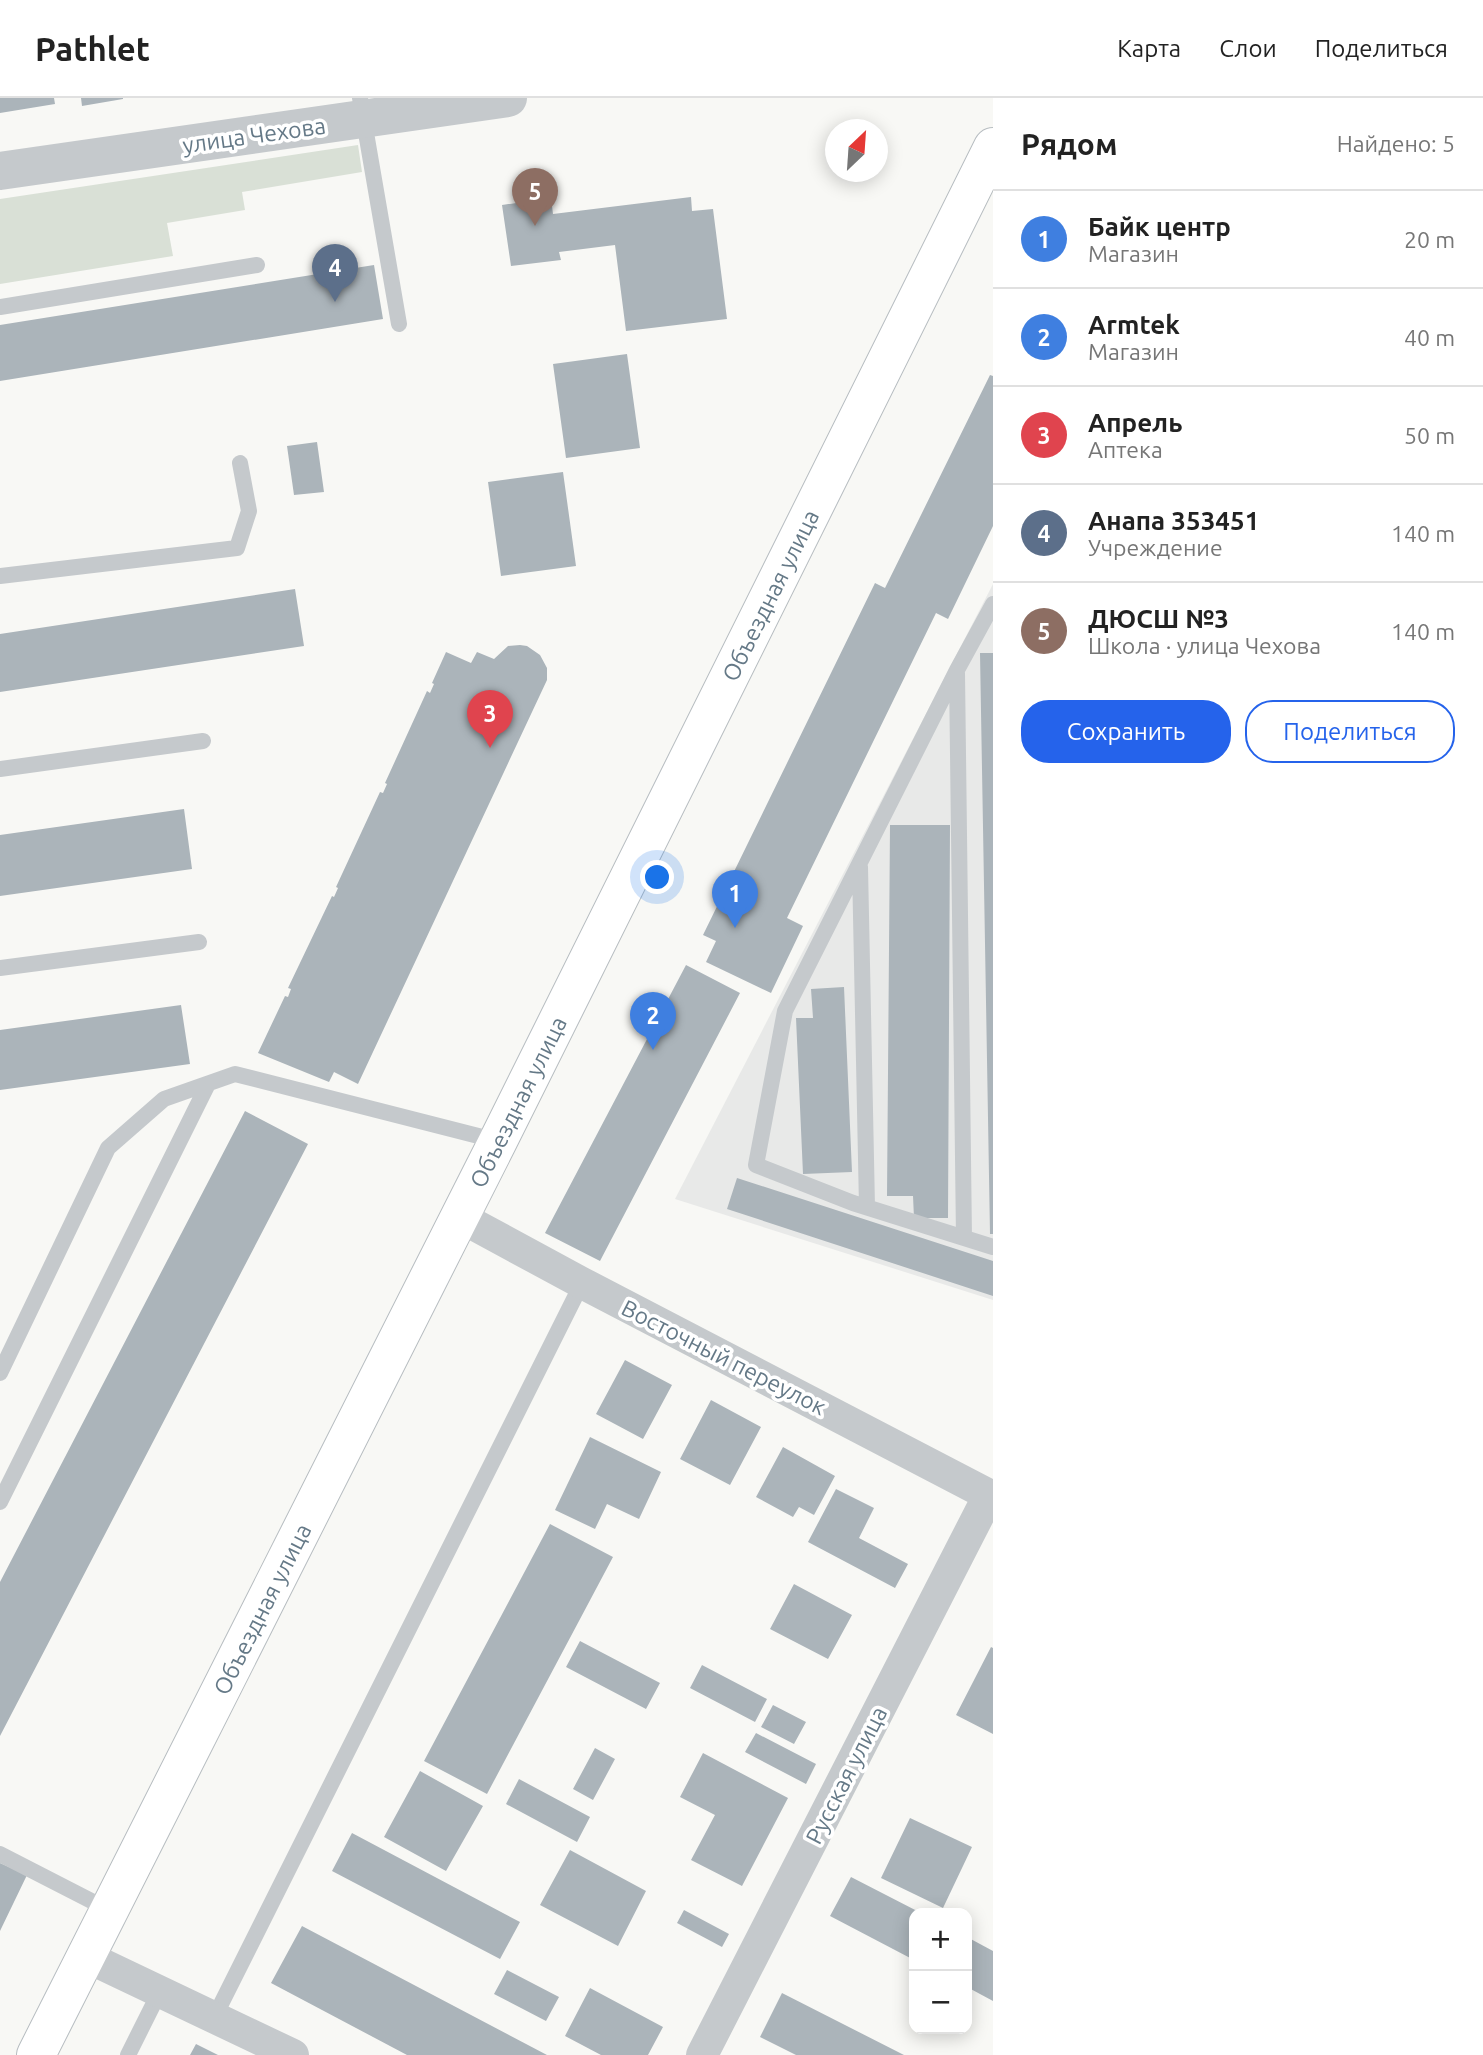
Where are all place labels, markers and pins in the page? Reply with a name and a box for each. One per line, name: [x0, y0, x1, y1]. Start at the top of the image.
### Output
pin: 5: [512, 168, 558, 226]
pin: 4: [312, 244, 358, 302]
pin: 3: [467, 690, 513, 748]
pin: 1: [712, 870, 758, 928]
pin: 2: [630, 992, 676, 1050]

